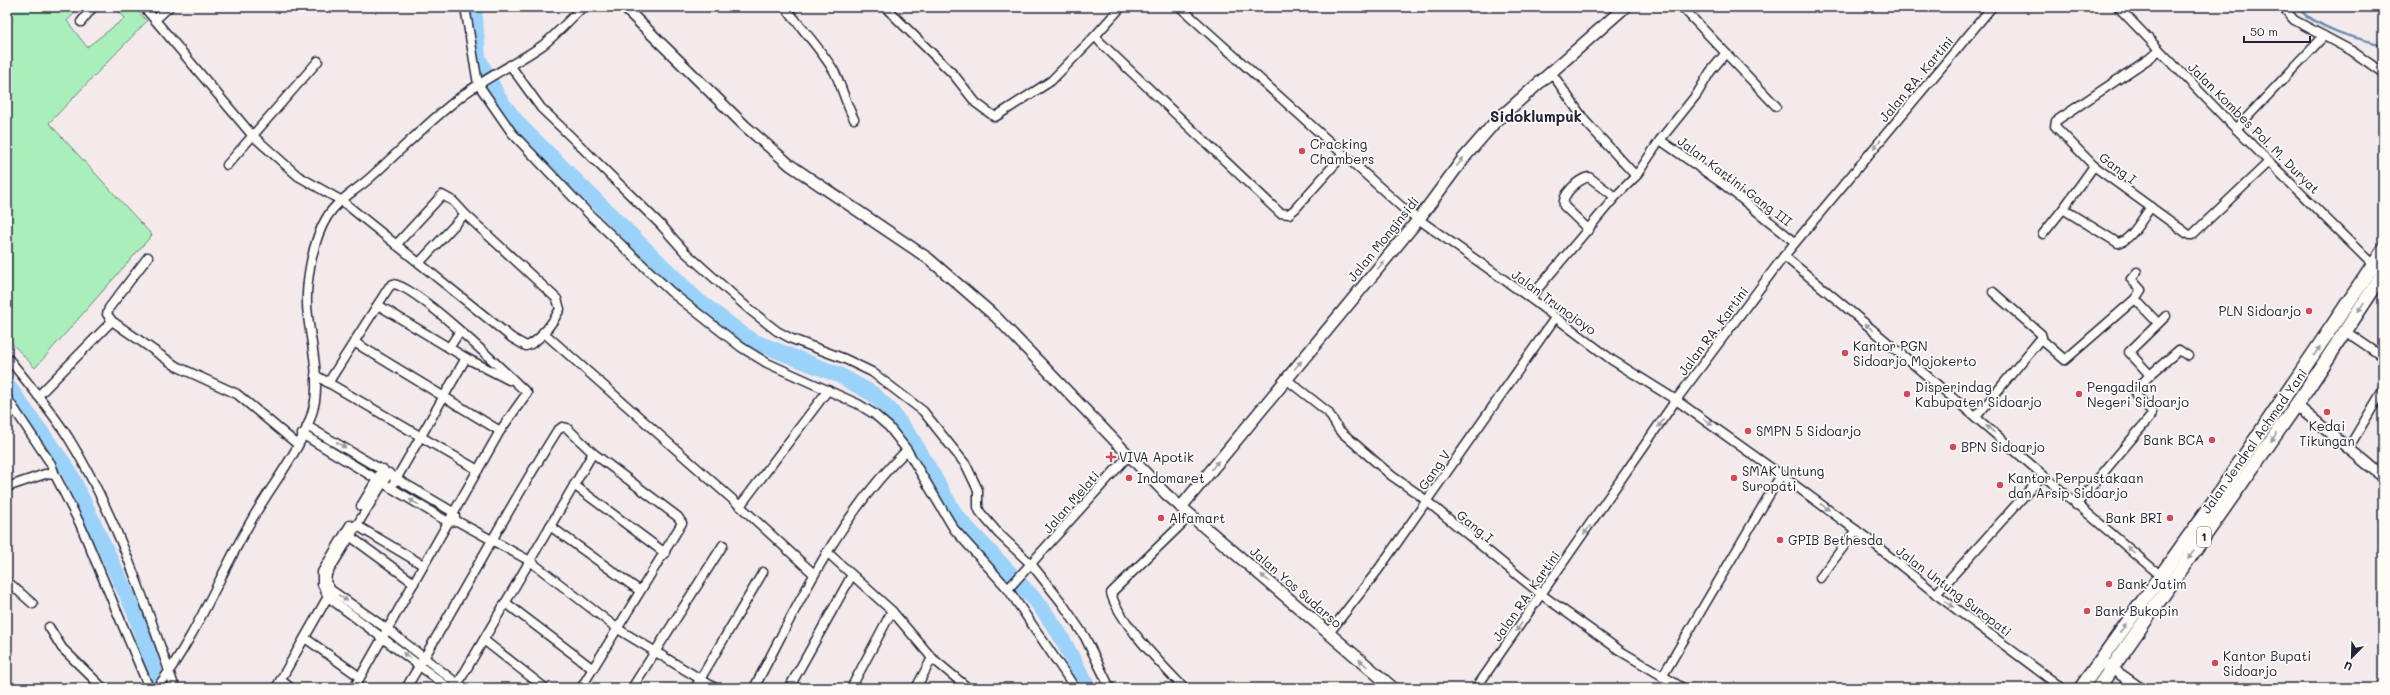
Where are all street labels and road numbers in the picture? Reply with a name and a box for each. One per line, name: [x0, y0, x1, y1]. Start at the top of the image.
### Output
street label: Jalan RA. Kartini: [1875, 32, 1956, 125]
street label: Jalan Kombes Pol. M. Duryat: [2185, 58, 2324, 197]
street label: Jalan Kartini Gang III: [1675, 132, 1796, 229]
street label: Gang I: [2096, 148, 2141, 187]
street label: Jalan Monginsidi: [1343, 193, 1422, 285]
street label: Jalan Trunojoyo: [1509, 265, 1600, 338]
street label: Jalan RA. Kartini: [1674, 283, 1752, 378]
street label: Jalan Jendral Achmad Yani: [2197, 365, 2310, 517]
street label: Gang V: [1414, 446, 1453, 493]
street label: Jalan Melati: [1039, 467, 1102, 536]
street label: Gang I: [1454, 506, 1497, 546]
road number: 1: [2197, 527, 2211, 547]
street label: Jalan Yos Sudarso: [1247, 542, 1346, 631]
street label: Jalan Untung Suropati: [1893, 542, 2015, 640]
street label: Jalan RA. Kartini: [1488, 547, 1563, 644]

